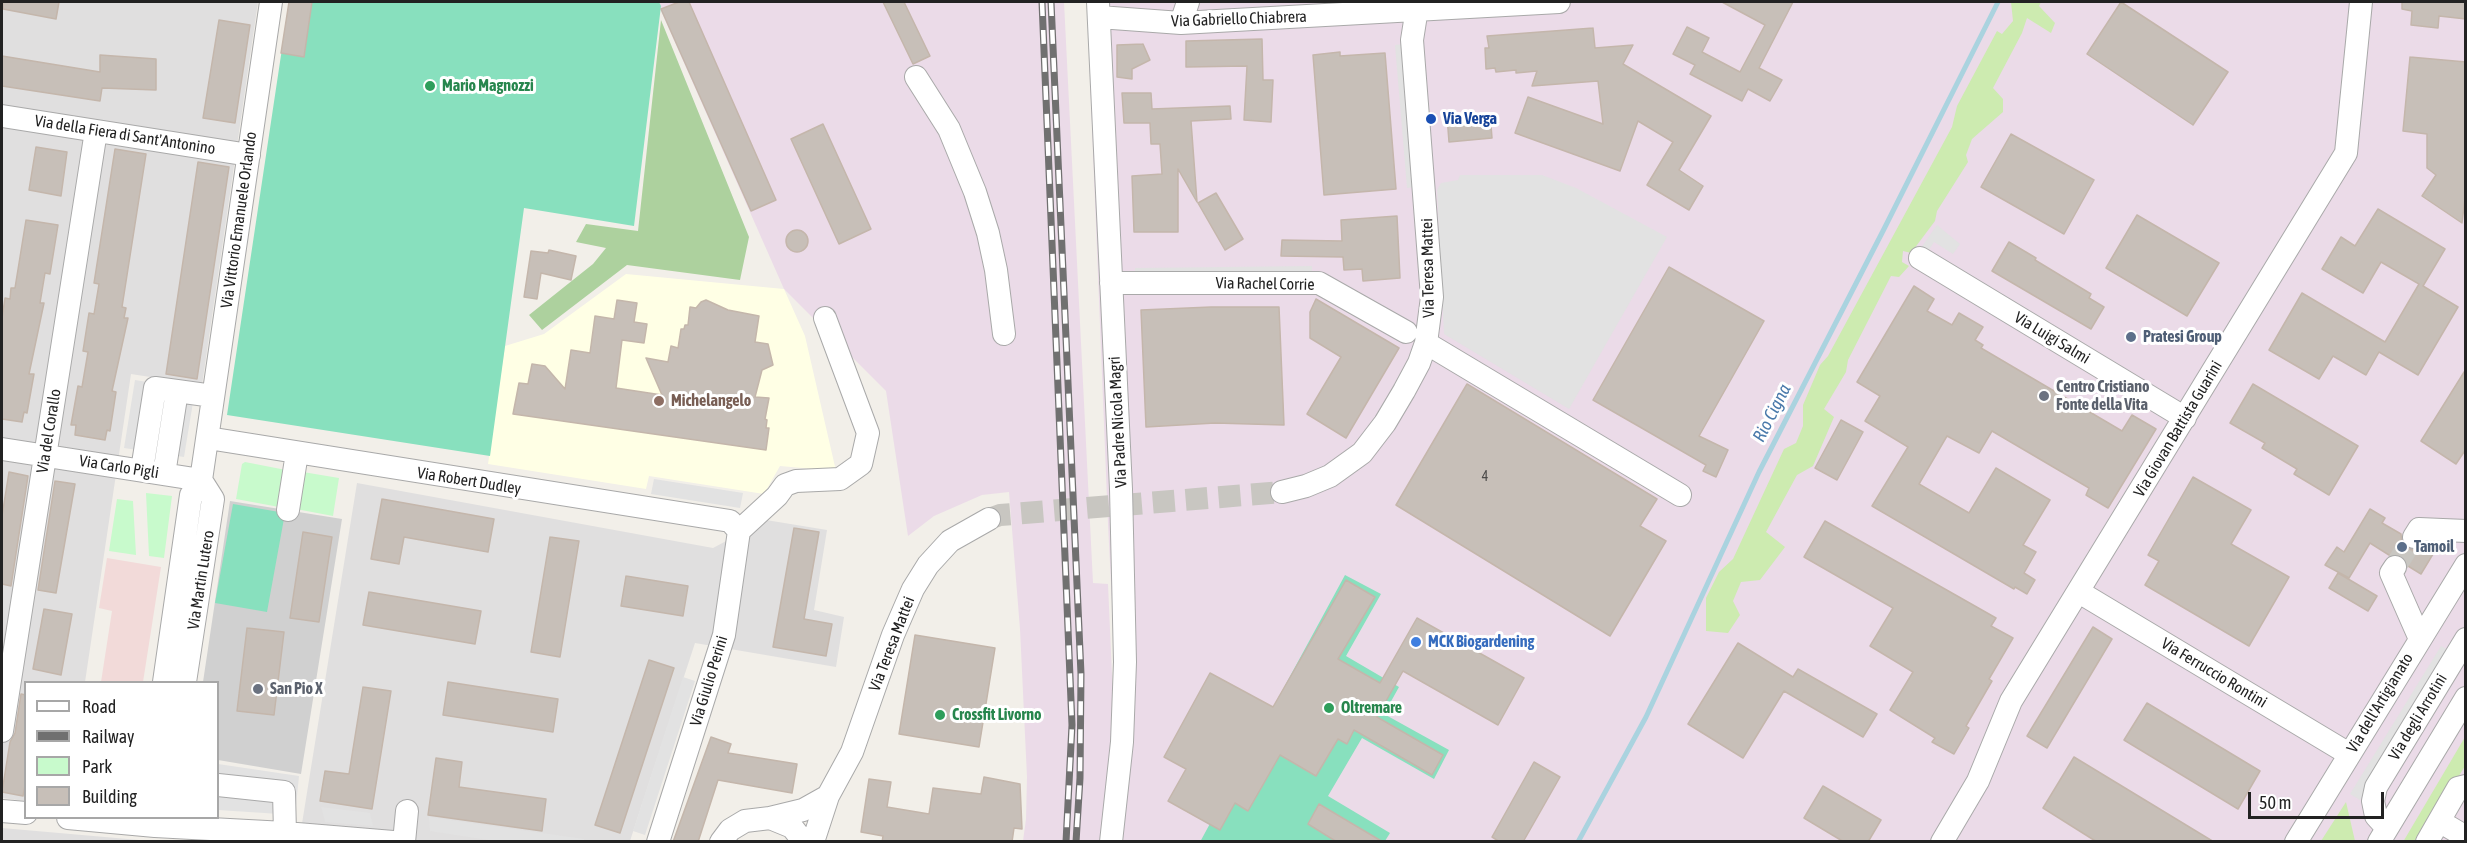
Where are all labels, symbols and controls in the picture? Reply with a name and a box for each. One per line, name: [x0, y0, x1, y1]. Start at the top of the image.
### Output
street label: Via Gabriello Chiabrera: [1171, 7, 1307, 31]
place label: Mario Magnozzi: [442, 76, 534, 96]
marker: Mario Magnozzi: [423, 79, 437, 93]
place label: Via Verga: [1443, 109, 1497, 129]
street label: Via della Fiera di Sant'Antonino: [33, 111, 217, 159]
marker: Via Verga: [1424, 112, 1438, 126]
street label: Via Vittorio Emanuele Orlando: [217, 131, 261, 309]
street label: Via Teresa Mattei: [1418, 218, 1438, 318]
street label: Via Rachel Corrie: [1215, 274, 1315, 294]
street label: Via Luigi Salmi: [2011, 308, 2093, 368]
place label: Pratesi Group: [2143, 327, 2222, 347]
marker: Pratesi Group: [2124, 330, 2138, 344]
street label: Via Padre Nicola Magri: [1105, 356, 1131, 488]
street label: Via Giovan Battista Guarini: [2130, 357, 2226, 501]
place label: Centro Cristiano Fonte della Vita: [2056, 377, 2150, 415]
water label: Rio Cigna: [1748, 381, 1796, 445]
street label: Via del Corallo: [33, 388, 65, 474]
marker: Centro Cristiano Fonte della Vita: [2037, 389, 2051, 403]
place label: Michelangelo: [671, 391, 751, 411]
marker: Michelangelo: [652, 394, 666, 408]
street label: Via Carlo Pigli: [78, 451, 160, 483]
street label: Via Robert Dudley: [416, 463, 522, 499]
house number: 4: [1482, 469, 1488, 485]
street label: Via Martin Lutero: [184, 529, 218, 631]
place label: Tamoil: [2414, 537, 2454, 557]
marker: Tamoil: [2395, 540, 2409, 554]
street label: Via Teresa Mattei: [865, 594, 919, 694]
place label: MCK Biogardening: [1428, 632, 1534, 652]
street label: Via Giulio Perini: [686, 634, 732, 728]
street label: Via Ferruccio Rontini: [2158, 634, 2270, 712]
marker: MCK Biogardening: [1409, 635, 1423, 649]
street label: Via dell'Artigianato: [2343, 650, 2417, 756]
street label: Via degli Arrotini: [2385, 670, 2451, 764]
place label: San Pio X: [270, 679, 322, 699]
legend: [24, 681, 219, 819]
marker: San Pio X: [251, 682, 265, 696]
text: Road: [82, 696, 116, 717]
place label: Oltremare: [1341, 698, 1402, 718]
marker: Oltremare: [1322, 701, 1336, 715]
place label: Crossfit Livorno: [952, 705, 1041, 725]
marker: Crossfit Livorno: [933, 708, 947, 722]
text: Railway: [82, 726, 134, 747]
text: Park: [82, 756, 112, 777]
scale bar: [2251, 780, 2388, 818]
text: Building: [82, 786, 137, 807]
text: 50 m: [2259, 792, 2291, 813]

